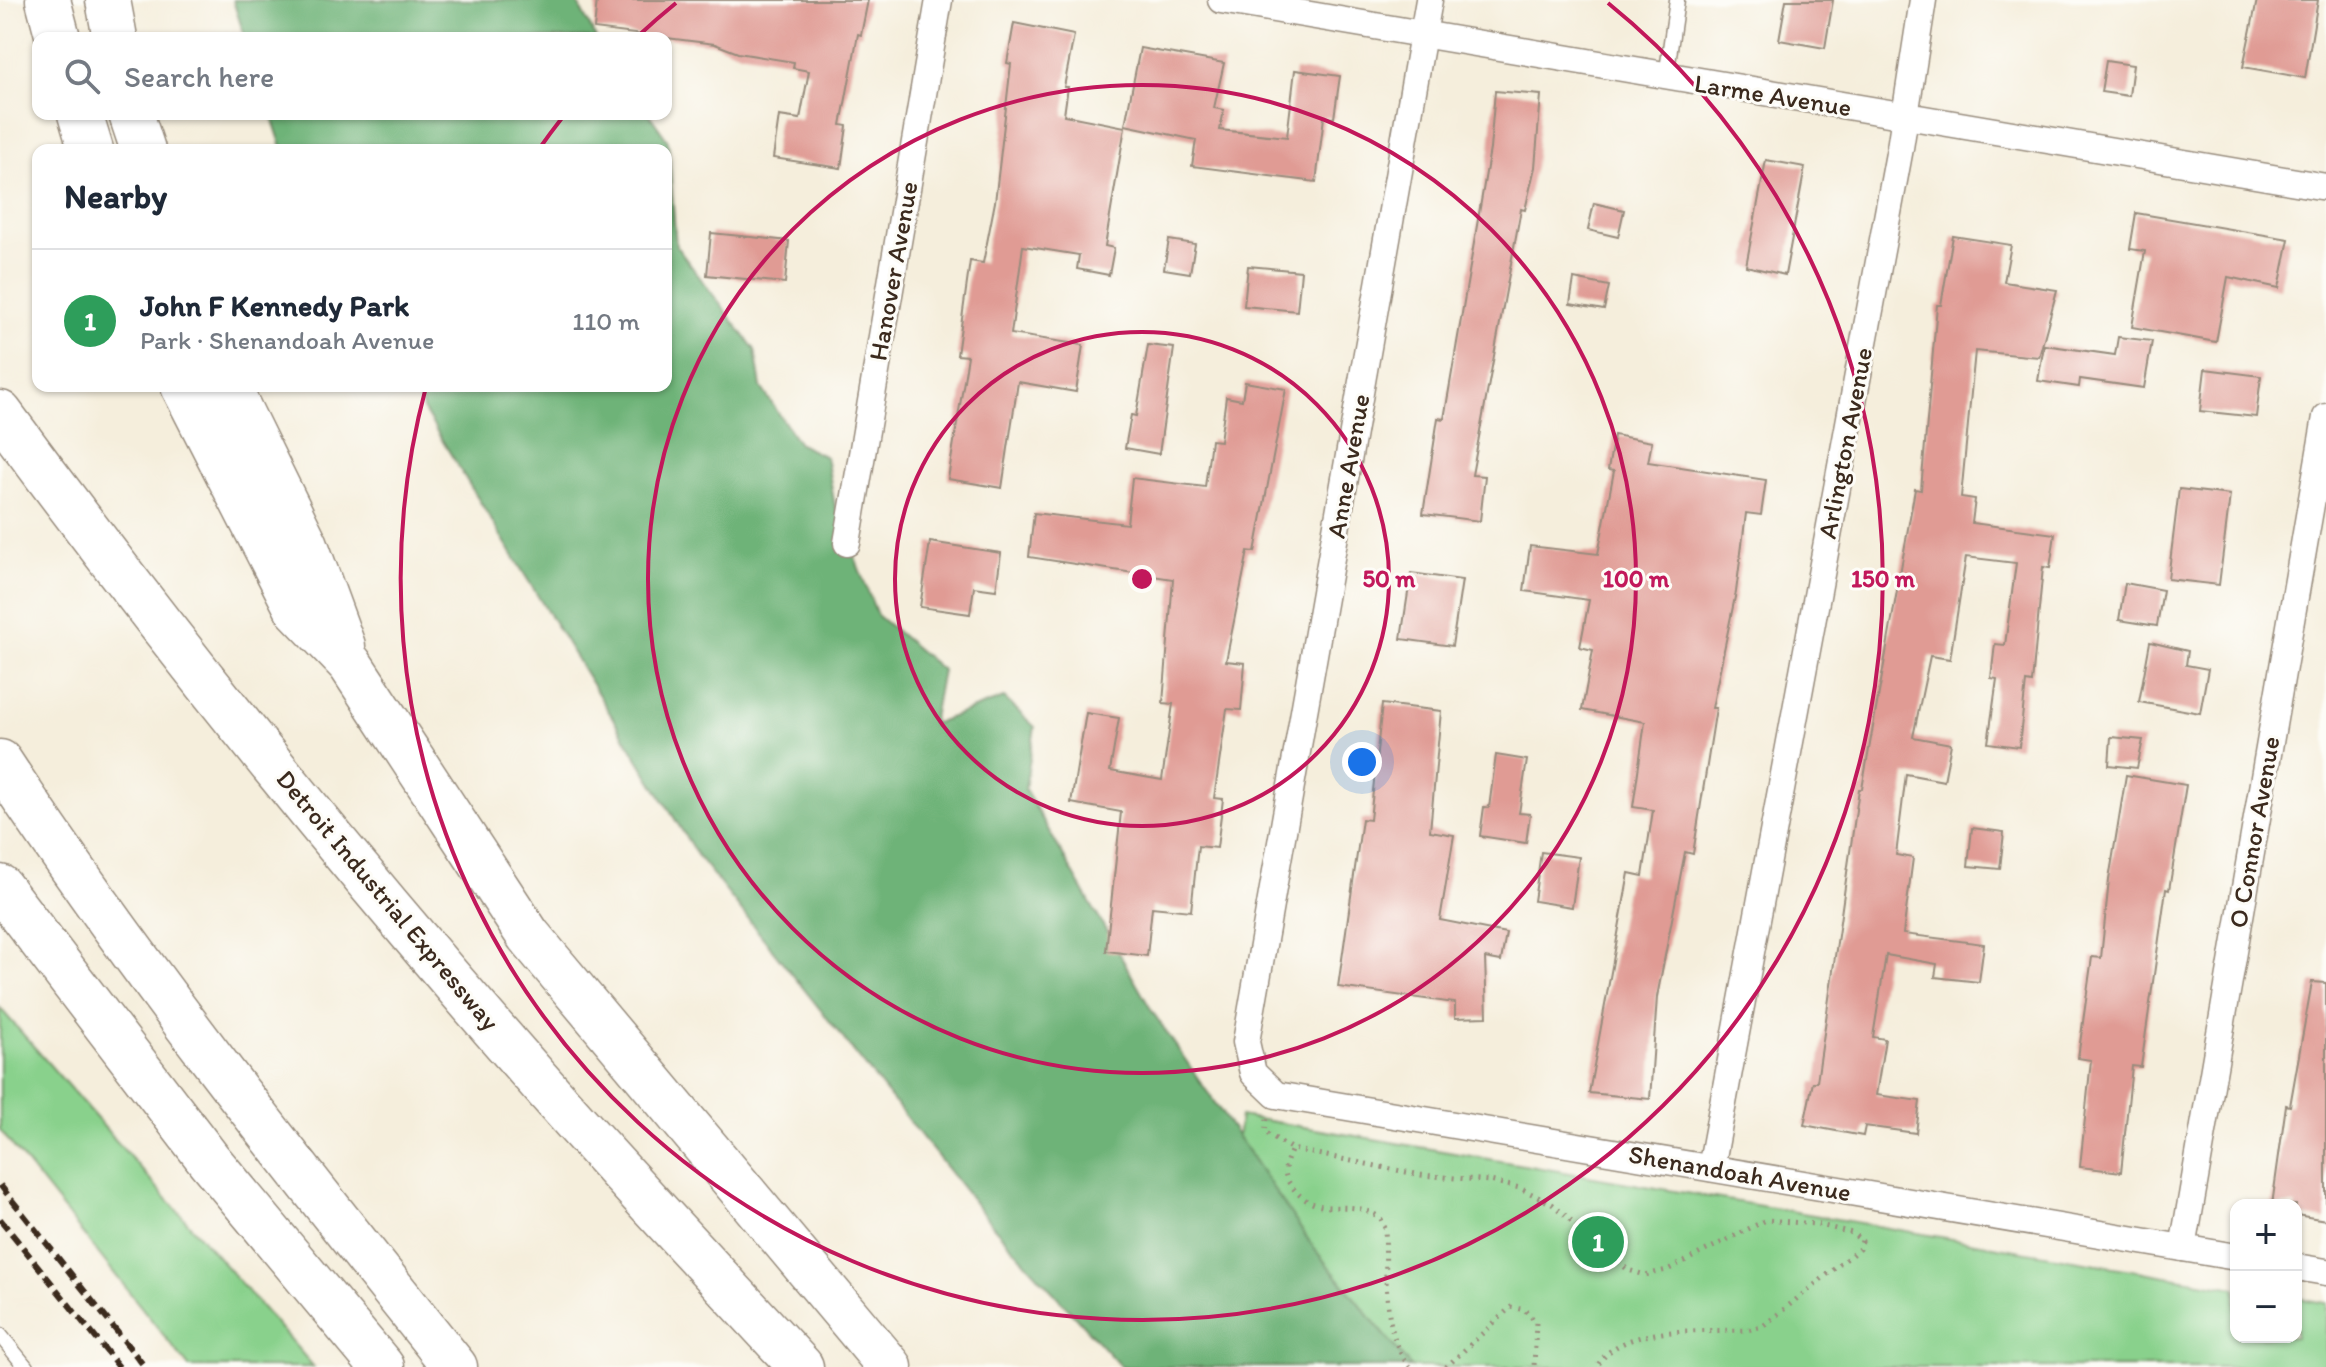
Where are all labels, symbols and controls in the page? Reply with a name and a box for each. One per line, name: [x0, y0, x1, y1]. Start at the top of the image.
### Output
search box: [32, 32, 672, 120]
icon: search: [60, 54, 104, 98]
text: Search here: [124, 58, 274, 95]
street label: Larme Avenue: [1692, 67, 1854, 123]
text: Nearby: [64, 176, 167, 217]
street label: Hanover Avenue: [861, 179, 925, 363]
text: John F Kennedy Park: [140, 287, 409, 324]
text: 1: [84, 305, 96, 337]
text: 110 m: [572, 305, 640, 337]
text: Park · Shenandoah Avenue: [140, 324, 434, 356]
street label: Arlington Avenue: [1811, 345, 1879, 541]
street label: Anne Avenue: [1320, 391, 1376, 541]
text: 50 m: [1363, 564, 1416, 593]
text: 100 m: [1603, 564, 1670, 593]
text: 150 m: [1851, 564, 1916, 593]
centre of rings: [1128, 565, 1156, 593]
street label: O Connor Avenue: [2221, 734, 2287, 930]
your location: [1342, 742, 1382, 782]
street label: Detroit Industrial Expressway: [270, 763, 506, 1037]
street label: Shenandoah Avenue: [1626, 1138, 1854, 1208]
map controls: [2230, 1199, 2302, 1343]
button: +: [2230, 1199, 2302, 1271]
pin: 1: [1572, 1212, 1624, 1272]
button: −: [2230, 1271, 2302, 1343]

